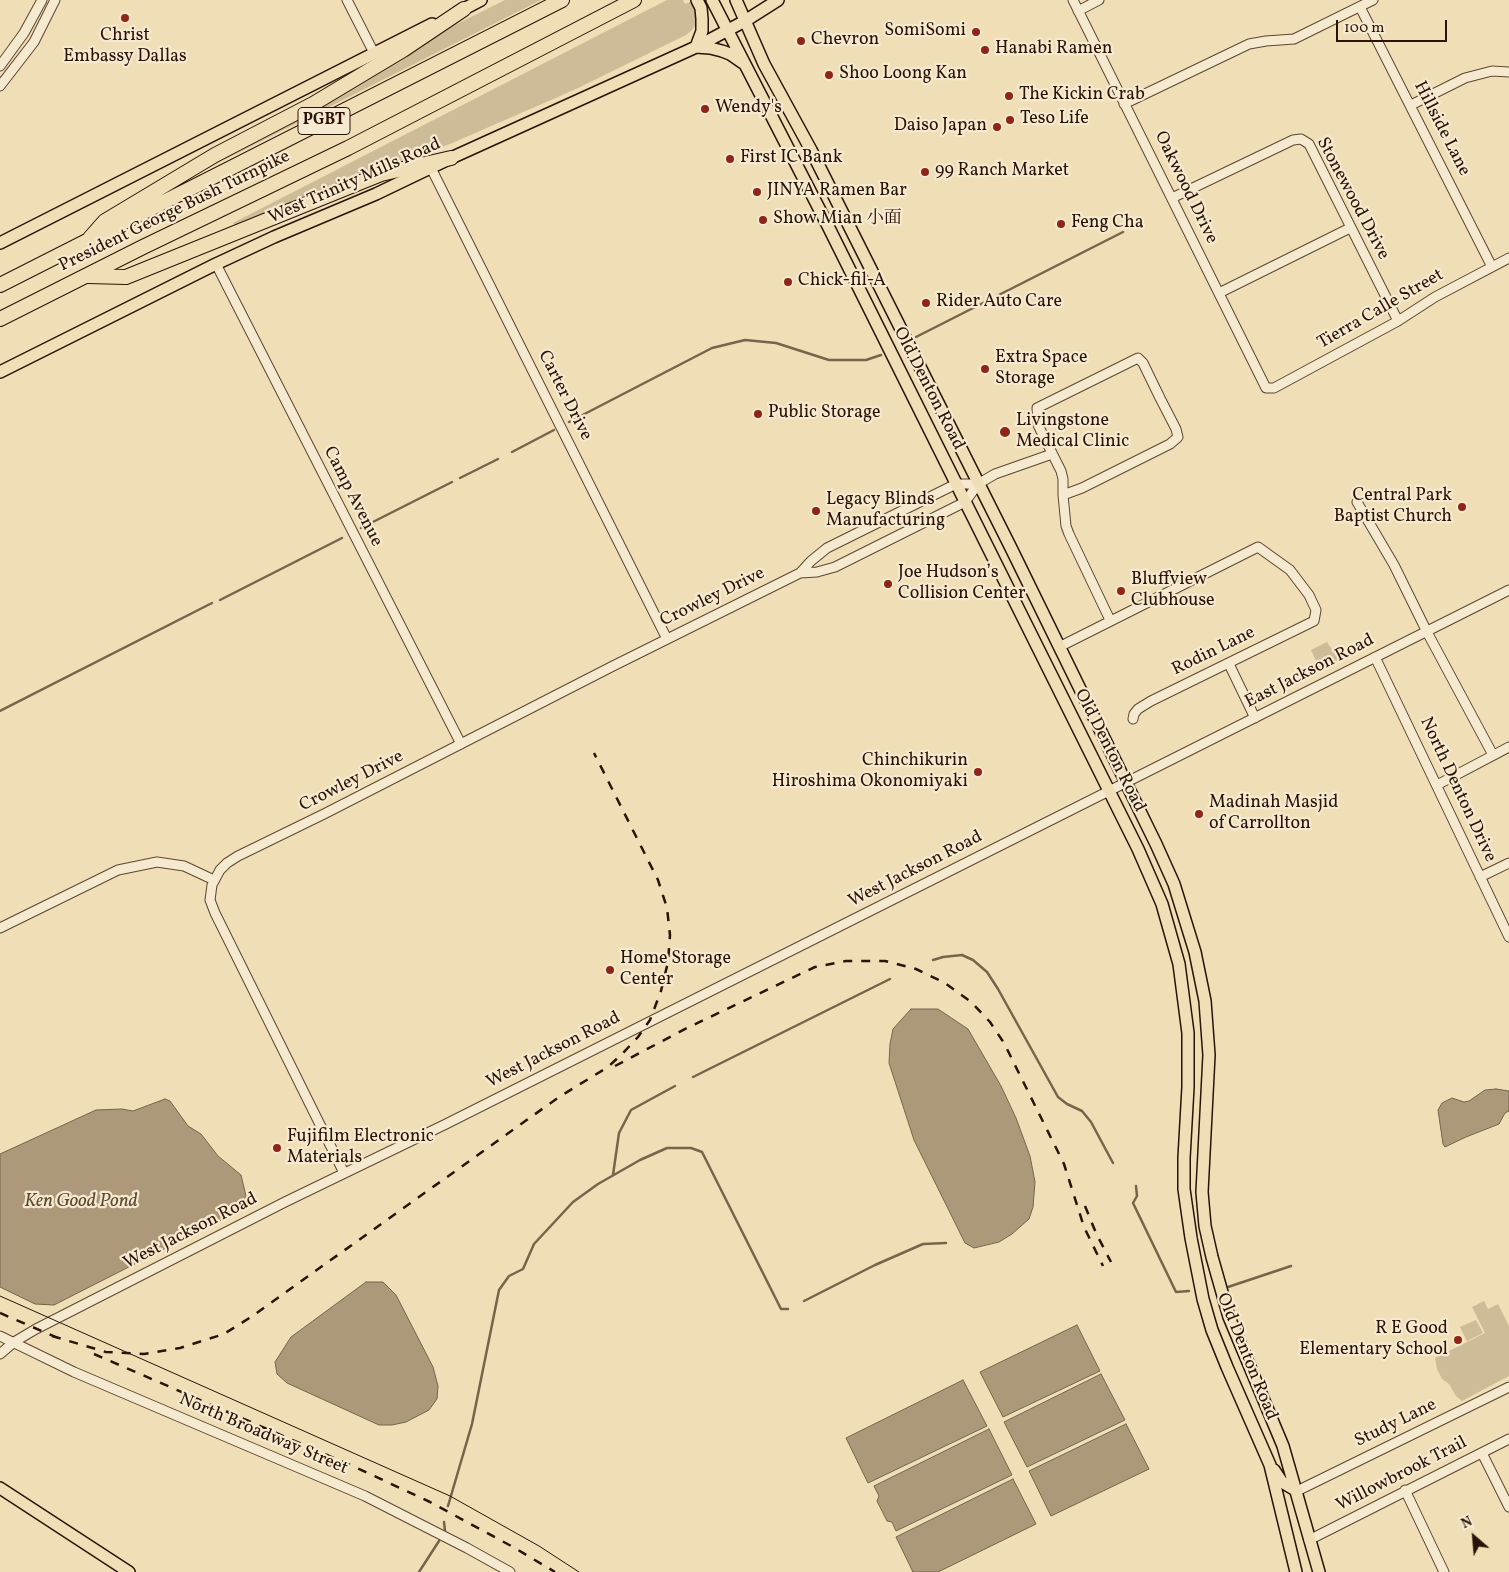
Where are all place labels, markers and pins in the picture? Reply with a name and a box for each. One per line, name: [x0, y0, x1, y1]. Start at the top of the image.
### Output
marker: Christ Embassy Dallas: [119, 12, 131, 24]
place label: SomiSomi: [884, 21, 966, 43]
place label: Christ Embassy Dallas: [63, 26, 187, 68]
marker: SomiSomi: [970, 26, 982, 38]
place label: Chevron: [811, 30, 879, 52]
marker: Chevron: [795, 35, 807, 47]
place label: Hanabi Ramen: [995, 39, 1113, 61]
marker: Hanabi Ramen: [979, 44, 991, 56]
place label: Shoo Loong Kan: [839, 64, 967, 86]
marker: Shoo Loong Kan: [823, 69, 835, 81]
place label: The Kickin Crab: [1019, 85, 1145, 107]
marker: The Kickin Crab: [1003, 90, 1015, 102]
place label: Wendy's: [715, 98, 782, 120]
marker: Wendy's: [699, 103, 711, 115]
place label: Teso Life: [1020, 109, 1089, 131]
marker: Teso Life: [1004, 114, 1016, 126]
place label: Daiso Japan: [894, 116, 987, 138]
marker: Daiso Japan: [991, 121, 1003, 133]
place label: First IC Bank: [740, 148, 843, 170]
marker: First IC Bank: [724, 153, 736, 165]
place label: 99 Ranch Market: [935, 161, 1069, 183]
marker: 99 Ranch Market: [919, 166, 931, 178]
place label: JINYA Ramen Bar: [767, 181, 907, 203]
marker: JINYA Ramen Bar: [751, 186, 763, 198]
place label: Show Mian 小面: [773, 209, 902, 231]
place label: Feng Cha: [1071, 213, 1144, 235]
marker: Show Mian 小面: [757, 214, 769, 226]
marker: Feng Cha: [1055, 218, 1067, 230]
place label: Chick-fil-A: [798, 271, 886, 293]
marker: Chick-fil-A: [782, 276, 794, 288]
place label: Rider Auto Care: [936, 292, 1062, 314]
marker: Rider Auto Care: [920, 297, 932, 309]
place label: Extra Space Storage: [995, 348, 1087, 390]
marker: Extra Space Storage: [979, 363, 991, 375]
place label: Public Storage: [768, 403, 881, 425]
marker: Public Storage: [752, 408, 764, 420]
place label: Livingstone Medical Clinic: [1016, 411, 1129, 454]
marker: Livingstone Medical Clinic: [998, 425, 1012, 439]
place label: Central Park Baptist Church: [1334, 486, 1452, 528]
place label: Legacy Blinds Manufacturing: [826, 490, 945, 532]
marker: Central Park Baptist Church: [1456, 501, 1468, 513]
marker: Legacy Blinds Manufacturing: [810, 505, 822, 517]
place label: Joe Hudson’s Collision Center: [898, 563, 1026, 606]
place label: Bluffview Clubhouse: [1131, 570, 1215, 612]
marker: Joe Hudson’s Collision Center: [882, 578, 894, 590]
marker: Bluffview Clubhouse: [1115, 585, 1127, 597]
place label: Chinchikurin Hiroshima Okonomiyaki: [772, 751, 968, 794]
marker: Chinchikurin Hiroshima Okonomiyaki: [972, 766, 984, 778]
place label: Madinah Masjid of Carrollton: [1209, 793, 1338, 836]
marker: Madinah Masjid of Carrollton: [1193, 808, 1205, 820]
place label: Home Storage Center: [620, 949, 731, 992]
marker: Home Storage Center: [604, 964, 616, 976]
place label: Fujifilm Electronic Materials: [287, 1127, 434, 1170]
marker: Fujifilm Electronic Materials: [271, 1142, 283, 1154]
place label: R E Good Elementary School: [1299, 1319, 1448, 1362]
marker: R E Good Elementary School: [1452, 1334, 1464, 1346]

